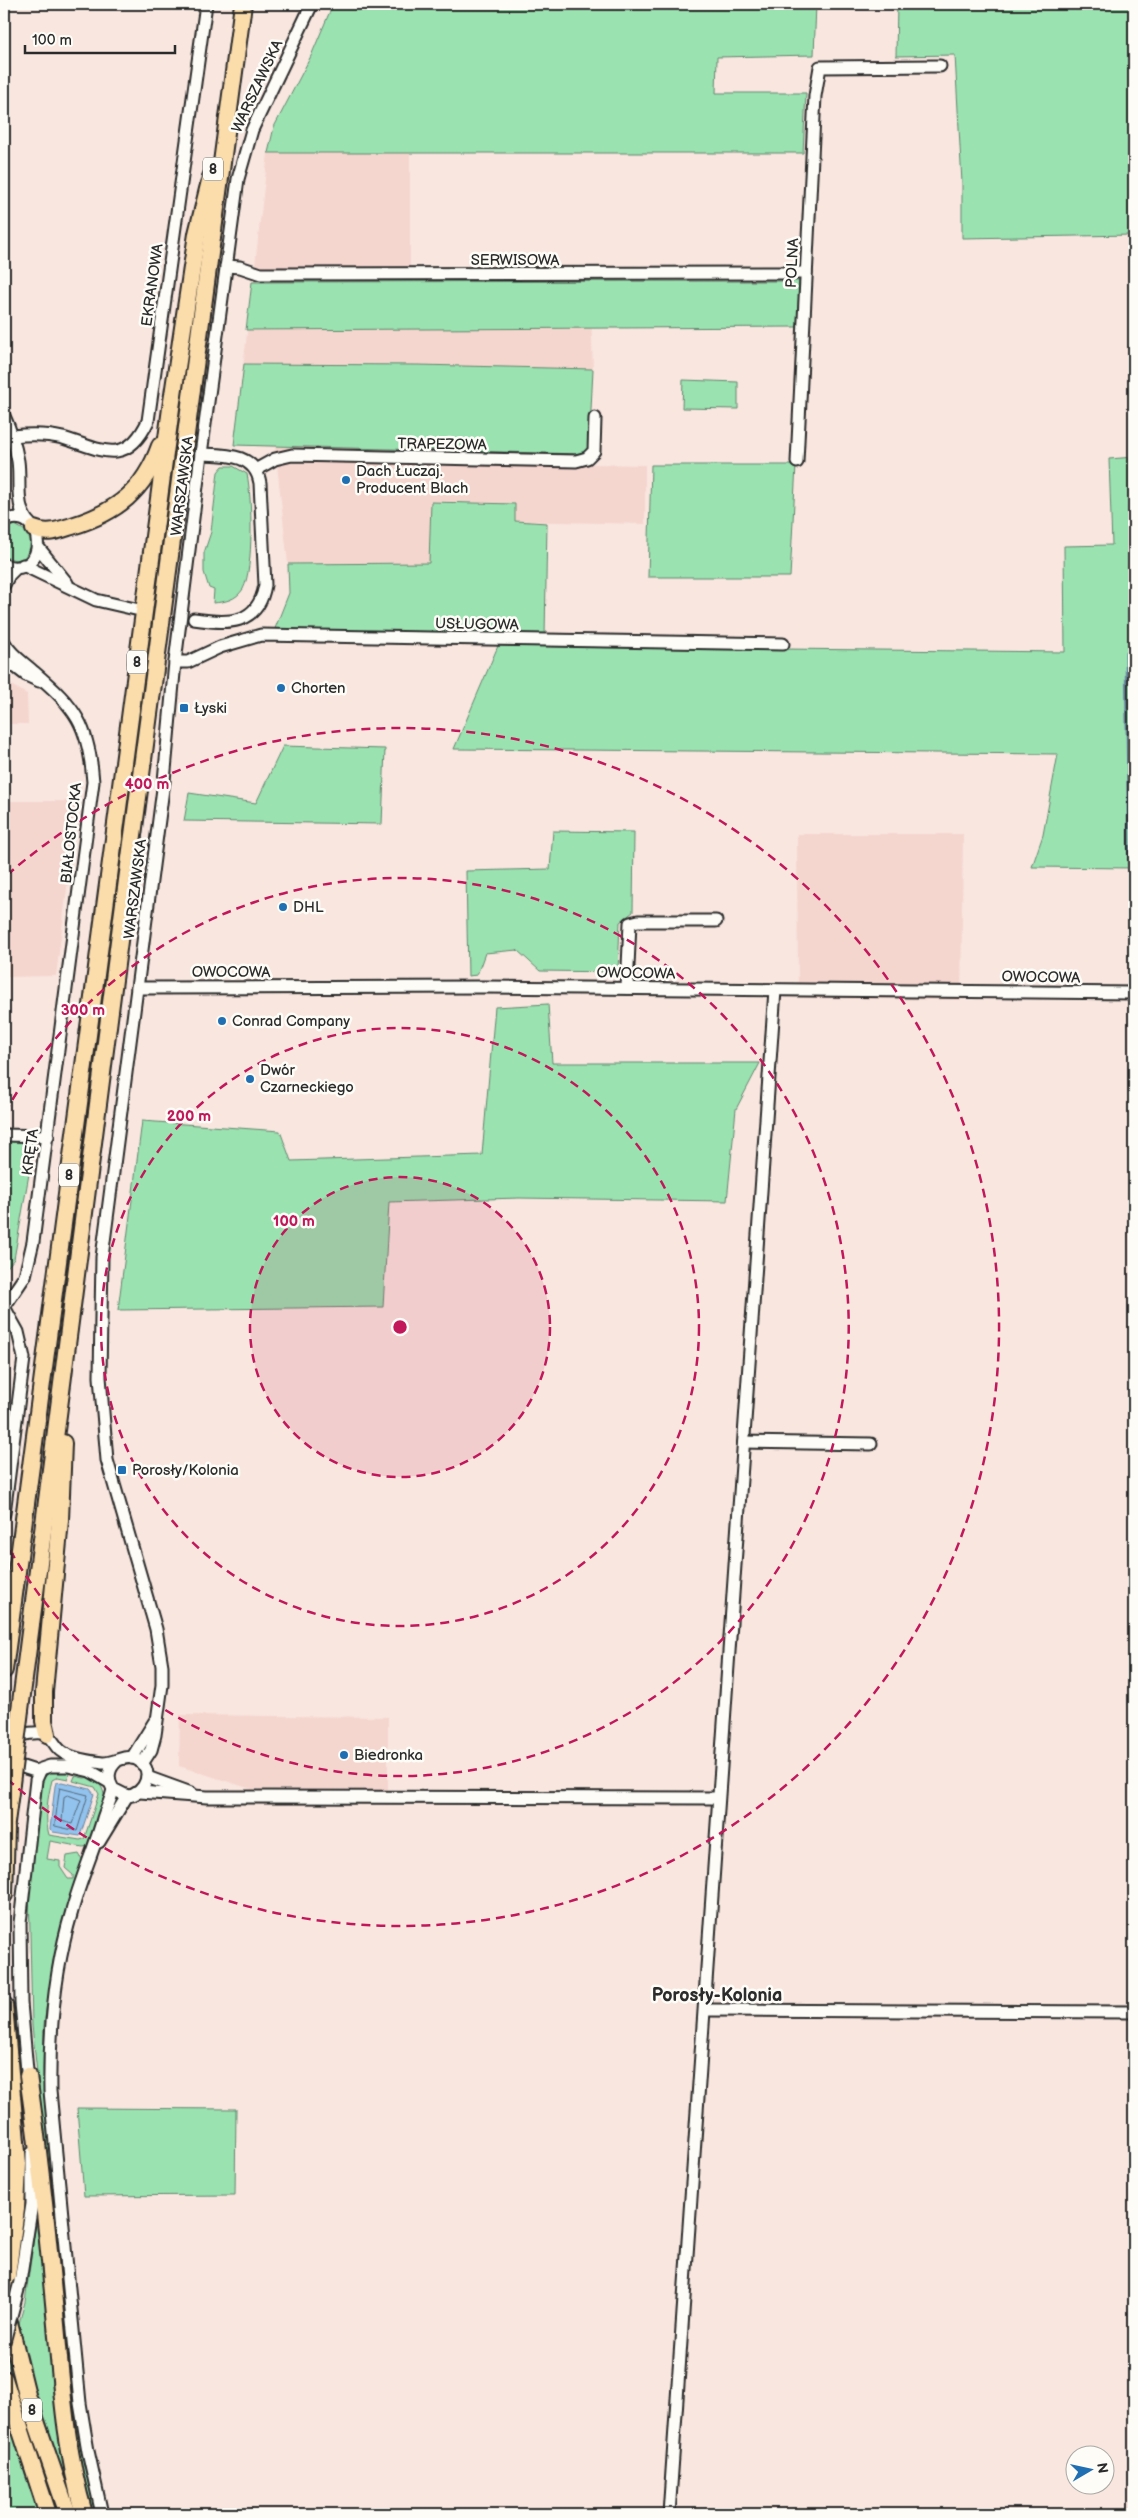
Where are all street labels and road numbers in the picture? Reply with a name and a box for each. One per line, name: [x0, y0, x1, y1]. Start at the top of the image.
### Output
street label: WARSZAWSKA: [228, 36, 288, 136]
road number: 8: [203, 157, 223, 180]
street label: POLNA: [782, 237, 803, 288]
street label: EKRANOWA: [137, 242, 168, 328]
street label: SERWISOWA: [471, 251, 560, 270]
street label: WARSZAWSKA: [167, 434, 198, 537]
street label: TRAPEZOWA: [397, 434, 488, 455]
street label: USŁUGOWA: [435, 614, 520, 635]
road number: 8: [127, 650, 147, 674]
street label: BIAŁOSTOCKA: [57, 781, 86, 884]
street label: WARSZAWSKA: [120, 837, 151, 940]
street label: OWOCOWA: [192, 963, 271, 982]
street label: OWOCOWA: [596, 963, 676, 984]
street label: OWOCOWA: [1001, 967, 1081, 988]
street label: KRĘTA: [18, 1127, 43, 1177]
road number: 8: [59, 1164, 79, 1186]
road number: 8: [22, 2398, 42, 2422]

